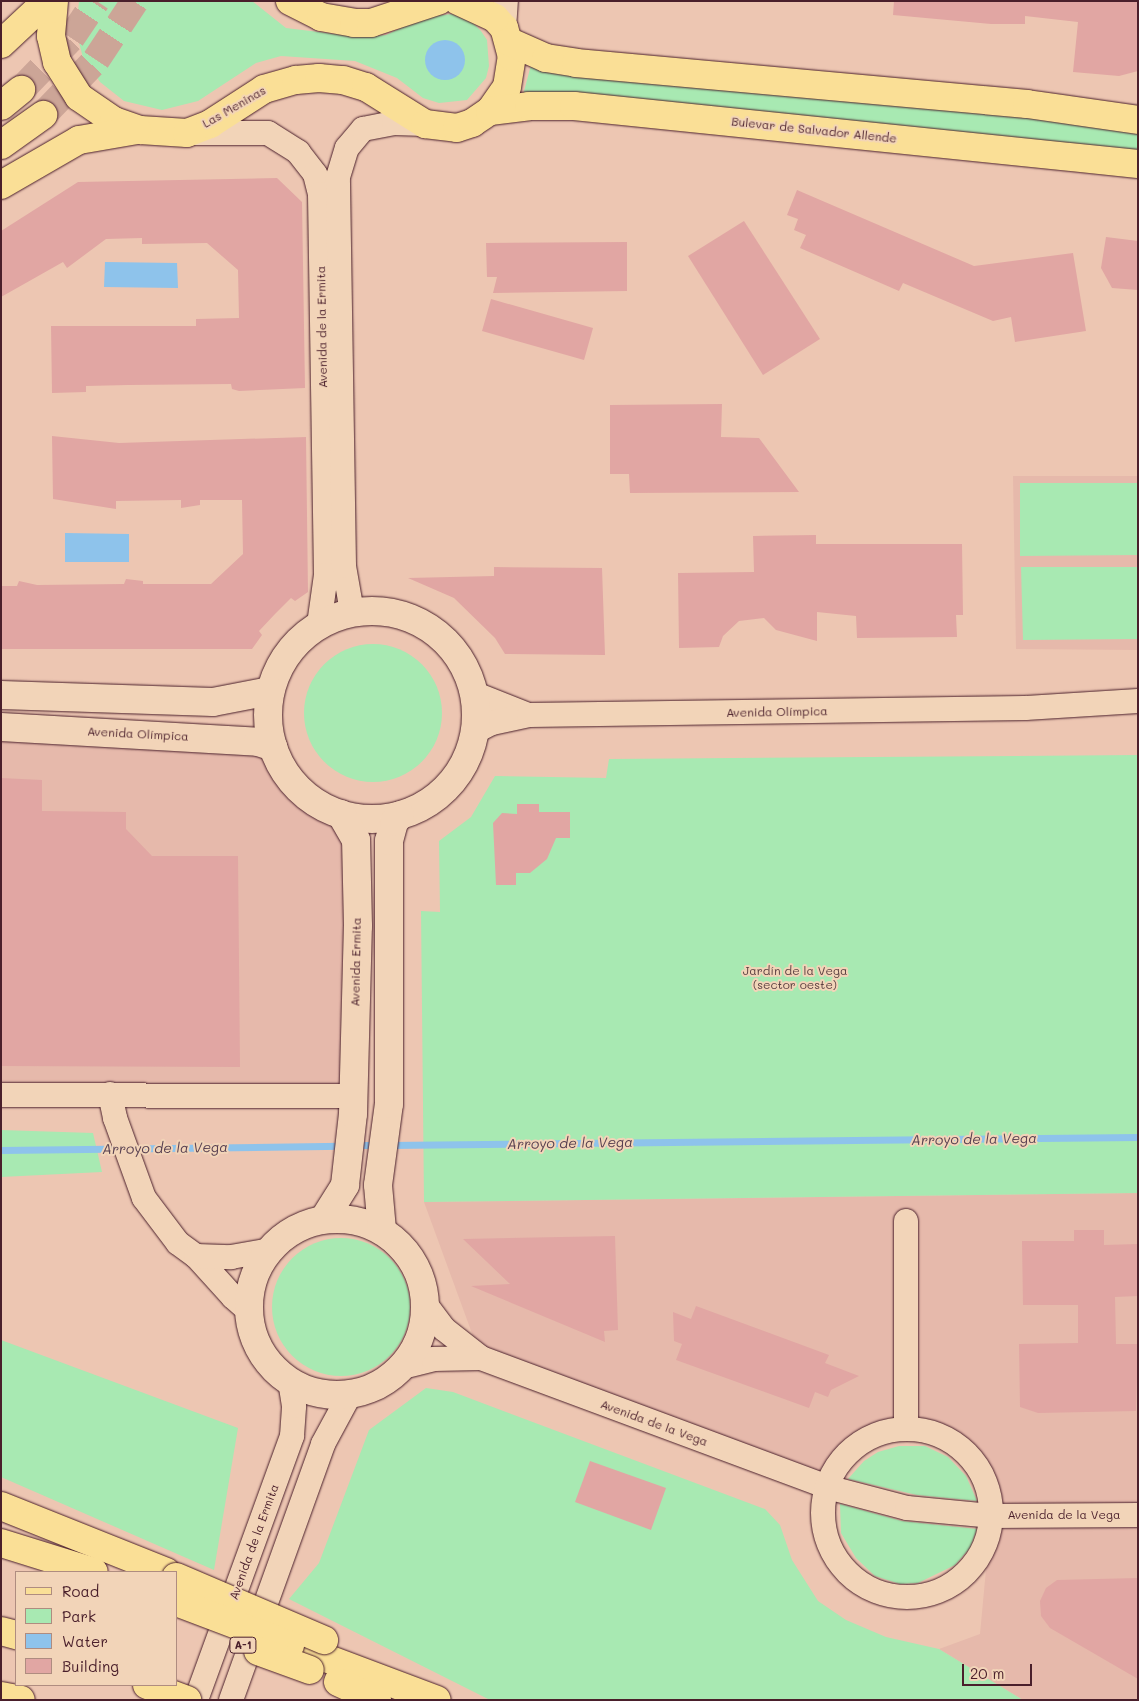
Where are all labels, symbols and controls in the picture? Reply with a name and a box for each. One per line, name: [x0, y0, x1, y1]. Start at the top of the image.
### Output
street label: Las Meninas: [200, 83, 268, 131]
street label: Bulevar de Salvador Allende: [731, 114, 897, 146]
street label: Avenida de la Ermita: [314, 266, 330, 388]
street label: Avenida Olímpica: [726, 704, 828, 720]
street label: Avenida Olímpica: [87, 724, 189, 744]
street label: Avenida Ermita: [348, 917, 364, 1007]
park label: Jardín de la Vega (sector oeste): [743, 964, 847, 992]
water label: Arroyo de la Vega: [911, 1130, 1037, 1148]
water label: Arroyo de la Vega: [507, 1134, 633, 1152]
water label: Arroyo de la Vega: [102, 1139, 228, 1157]
street label: Avenida de la Vega: [598, 1397, 710, 1449]
street label: Avenida de la Ermita: [226, 1482, 282, 1602]
street label: Avenida de la Vega: [1008, 1508, 1120, 1522]
legend: [15, 1571, 178, 1686]
text: Road: [62, 1581, 99, 1601]
text: Park: [62, 1606, 96, 1626]
text: Water: [62, 1631, 108, 1651]
road number: A-1: [229, 1636, 257, 1654]
scale bar: [964, 1654, 1034, 1686]
text: Building: [62, 1656, 119, 1676]
text: 20 m: [970, 1663, 1004, 1683]

